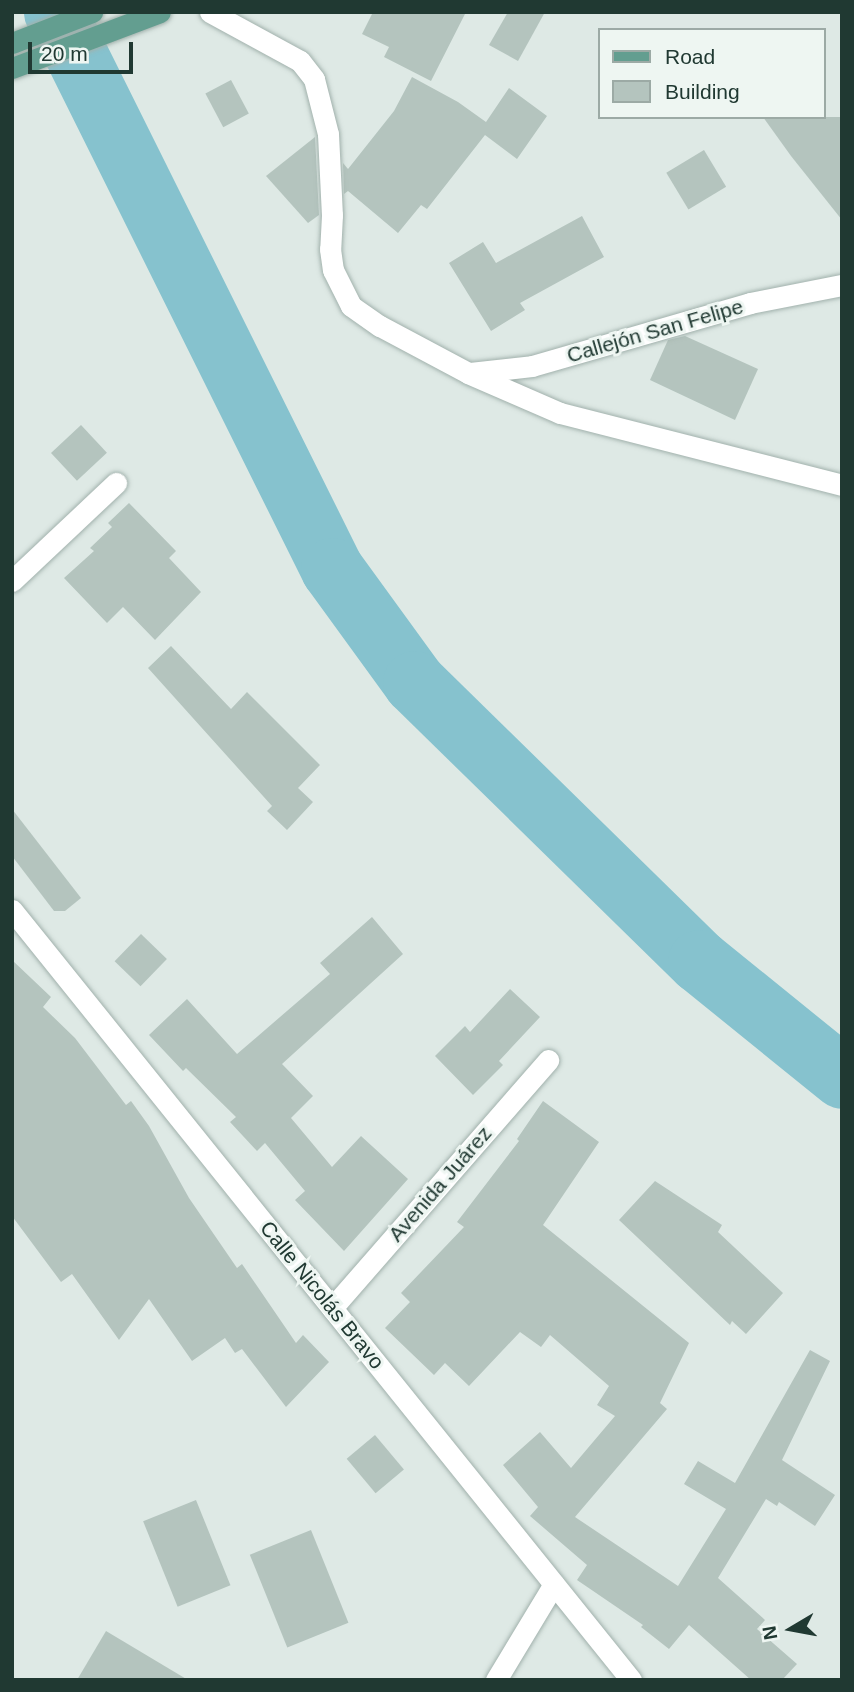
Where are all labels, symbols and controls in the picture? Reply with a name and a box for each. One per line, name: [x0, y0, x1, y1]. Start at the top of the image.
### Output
scale bar: [32, 28, 136, 72]
legend: [598, 28, 826, 119]
text: 20 m: [41, 42, 88, 65]
text: Road: [665, 45, 715, 68]
text: Building: [665, 80, 740, 103]
street label: Callejón San Felipe: [564, 294, 746, 368]
street label: Avenida Juárez: [383, 1121, 497, 1247]
street label: Calle Nicolás Bravo: [255, 1216, 389, 1374]
north arrow: [756, 1594, 826, 1664]
text: N: [758, 1624, 781, 1641]

